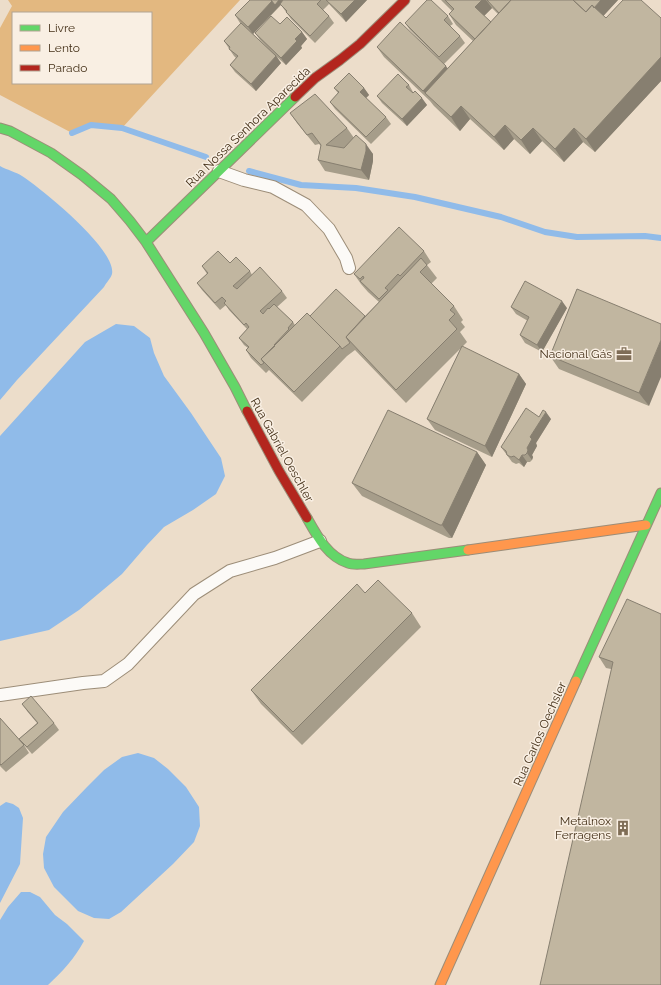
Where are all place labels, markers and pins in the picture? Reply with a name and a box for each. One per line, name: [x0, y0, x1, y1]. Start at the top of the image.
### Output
office icon: Nacional Gás: [615, 345, 633, 363]
place label: Nacional Gás: [539, 347, 612, 361]
place label: Metalnox Ferragens: [555, 814, 611, 842]
building icon: Metalnox Ferragens: [614, 819, 632, 837]

